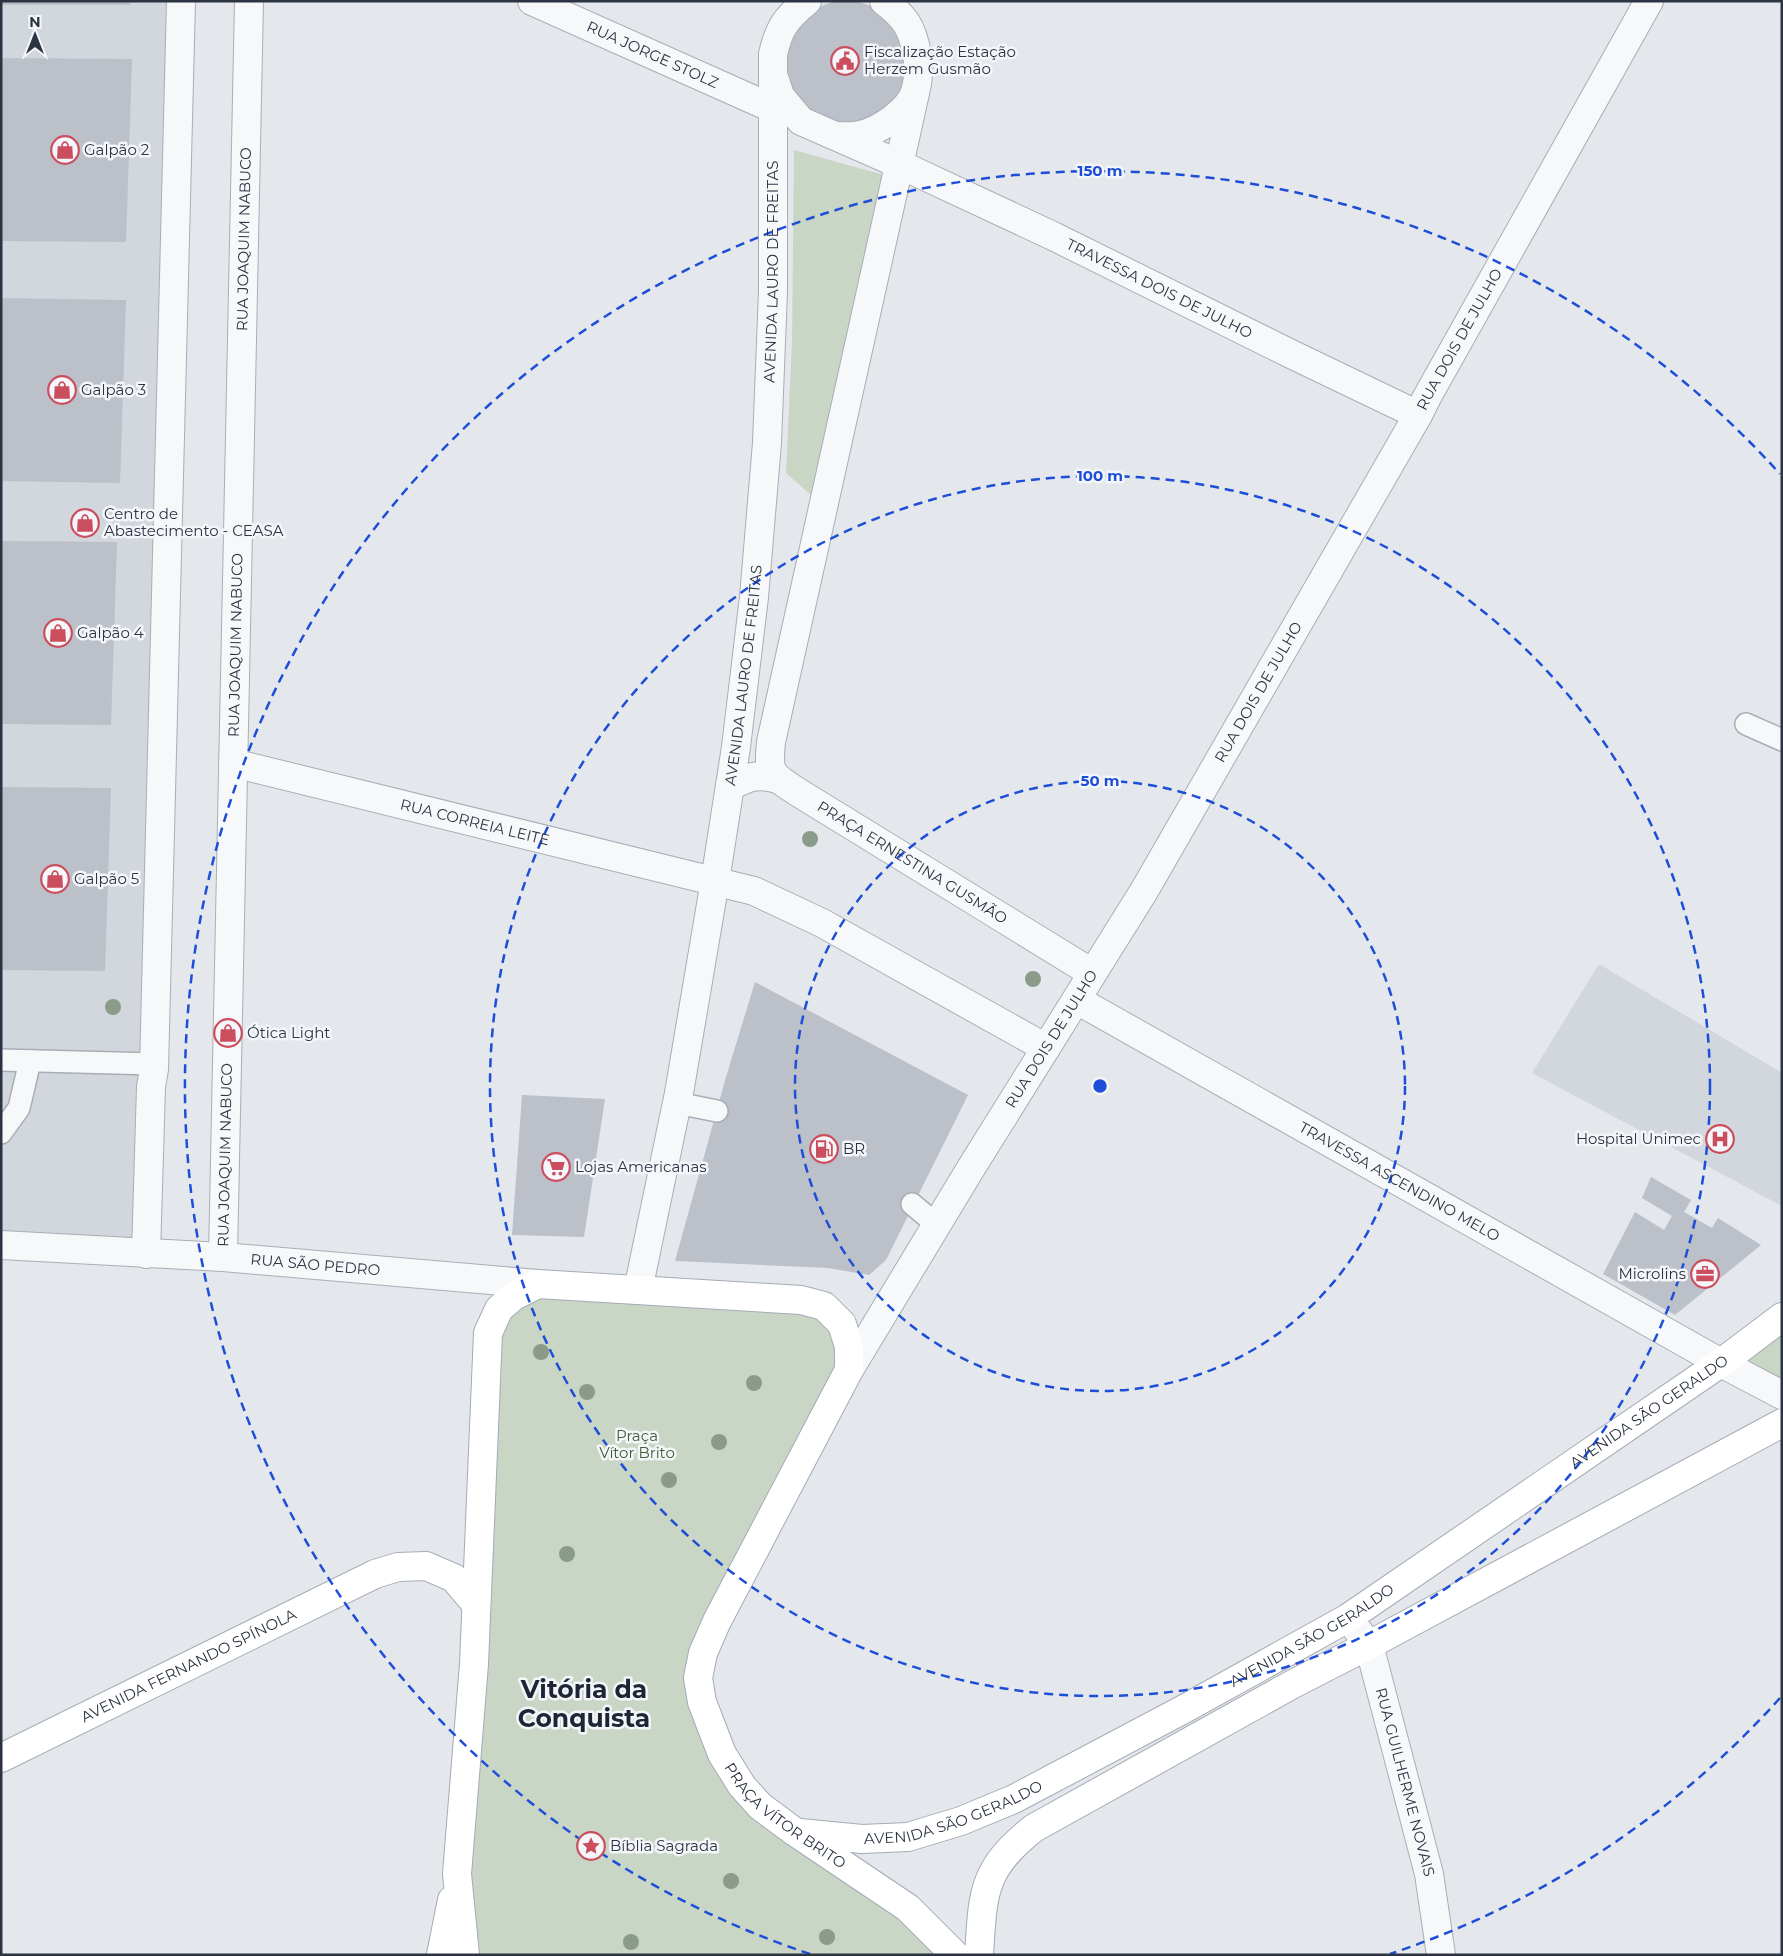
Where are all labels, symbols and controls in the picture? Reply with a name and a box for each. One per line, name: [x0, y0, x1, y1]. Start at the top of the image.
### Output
north arrow: [10, 10, 60, 60]
text: N: [29, 13, 41, 31]
street label: RUA JORGE STOLZ: [584, 17, 722, 92]
place label: Fiscalização Estação Herzem Gusmão: [864, 42, 1016, 78]
public building icon: Fiscalização Estação Herzem Gusmão: [830, 46, 860, 76]
shop icon: Galpão 2: [50, 135, 80, 165]
place label: Galpão 2: [84, 140, 149, 159]
street label: RUA JOAQUIM NABUCO: [232, 147, 255, 331]
street label: AVENIDA LAURO DE FREITAS: [759, 161, 782, 383]
text: 150 m: [1078, 161, 1122, 180]
street label: TRAVESSA DOIS DE JULHO: [1063, 234, 1256, 342]
street label: RUA DOIS DE JULHO: [1412, 265, 1506, 413]
shop icon: Galpão 3: [47, 375, 77, 405]
place label: Galpão 3: [81, 380, 146, 399]
text: 100 m: [1077, 466, 1123, 485]
place label: Centro de Abastecimento - CEASA: [104, 504, 284, 540]
shop icon: Centro de Abastecimento - CEASA: [70, 508, 100, 538]
street label: RUA JOAQUIM NABUCO: [224, 553, 247, 737]
street label: AVENIDA LAURO DE FREITAS: [720, 564, 766, 787]
shop icon: Galpão 4: [43, 618, 73, 648]
street label: RUA DOIS DE JULHO: [1210, 618, 1306, 766]
place label: Galpão 4: [77, 623, 144, 642]
text: 50 m: [1080, 771, 1120, 790]
street label: RUA CORREIA LEITE: [398, 794, 552, 849]
street label: PRAÇA ERNESTINA GUSMÃO: [814, 796, 1011, 928]
shop icon: Galpão 5: [40, 864, 70, 894]
place label: Galpão 5: [74, 869, 139, 888]
street label: RUA DOIS DE JULHO: [1001, 966, 1101, 1111]
shop icon: Ótica Light: [213, 1018, 243, 1048]
place label: Ótica Light: [247, 1023, 330, 1042]
street label: RUA JOAQUIM NABUCO: [213, 1063, 236, 1247]
centre of rings: [1091, 1077, 1109, 1095]
street label: TRAVESSA ASCENDINO MELO: [1296, 1117, 1503, 1245]
hospital icon: Hospital Unimec: [1705, 1124, 1735, 1154]
place label: Hospital Unimec: [1576, 1129, 1701, 1148]
fuel station icon: BR: [809, 1134, 839, 1164]
place label: BR: [843, 1139, 865, 1158]
supermarket icon: Lojas Americanas: [541, 1152, 571, 1182]
place label: Lojas Americanas: [575, 1157, 707, 1176]
street label: RUA SÃO PEDRO: [250, 1249, 381, 1279]
office icon: Microlins: [1690, 1259, 1720, 1289]
place label: Microlins: [1618, 1264, 1686, 1283]
street label: AVENIDA SÃO GERALDO: [1566, 1351, 1732, 1472]
park label: Praça Vítor Brito: [599, 1426, 675, 1462]
street label: AVENIDA SÃO GERALDO: [1226, 1579, 1398, 1691]
street label: AVENIDA FERNANDO SPÍNOLA: [78, 1604, 299, 1726]
district label: Vitória da Conquista: [518, 1674, 650, 1733]
street label: RUA GUILHERME NOVAIS: [1372, 1686, 1439, 1879]
street label: PRAÇA VÍTOR BRITO: [721, 1759, 850, 1873]
street label: AVENIDA SÃO GERALDO: [863, 1776, 1045, 1848]
place icon: Bíblia Sagrada: [576, 1831, 606, 1861]
place label: Bíblia Sagrada: [610, 1836, 718, 1855]

